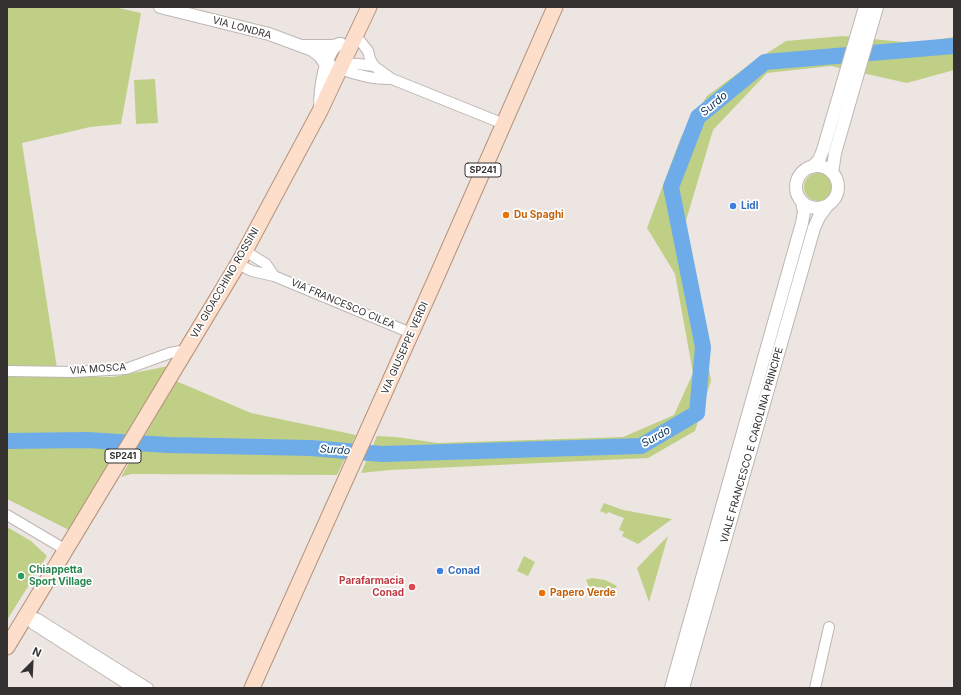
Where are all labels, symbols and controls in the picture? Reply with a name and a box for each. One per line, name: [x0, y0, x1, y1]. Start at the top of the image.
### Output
street label: VIA LONDRA: [211, 14, 273, 42]
water label: Surdo: [698, 89, 730, 119]
road number: SP241: [465, 163, 501, 177]
place label: Lidl: [741, 200, 758, 212]
marker: Lidl: [728, 201, 738, 211]
place label: Du Spaghi: [514, 209, 564, 221]
marker: Du Spaghi: [501, 210, 511, 220]
street label: VIA GIOACCHINO ROSSINI: [188, 226, 262, 340]
street label: VIA FRANCESCO CILEA: [289, 277, 397, 331]
street label: VIA GIUSEPPE VERDI: [379, 300, 431, 396]
street label: VIALE FRANCESCO E CAROLINA PRINCIPE: [718, 346, 786, 544]
street label: VIA MOSCA: [69, 361, 127, 377]
water label: Surdo: [639, 424, 673, 450]
water label: Surdo: [319, 442, 351, 458]
road number: SP241: [105, 449, 141, 463]
place label: Chiappetta Sport Village: [29, 564, 92, 588]
place label: Conad: [448, 565, 480, 577]
marker: Conad: [435, 566, 445, 576]
marker: Chiappetta Sport Village: [16, 571, 26, 581]
place label: Parafarmacia Conad: [339, 575, 404, 598]
marker: Parafarmacia Conad: [407, 582, 417, 592]
place label: Papero Verde: [550, 587, 616, 599]
marker: Papero Verde: [537, 588, 547, 598]
north arrow: [12, 643, 52, 683]
text: N: [30, 644, 44, 660]

